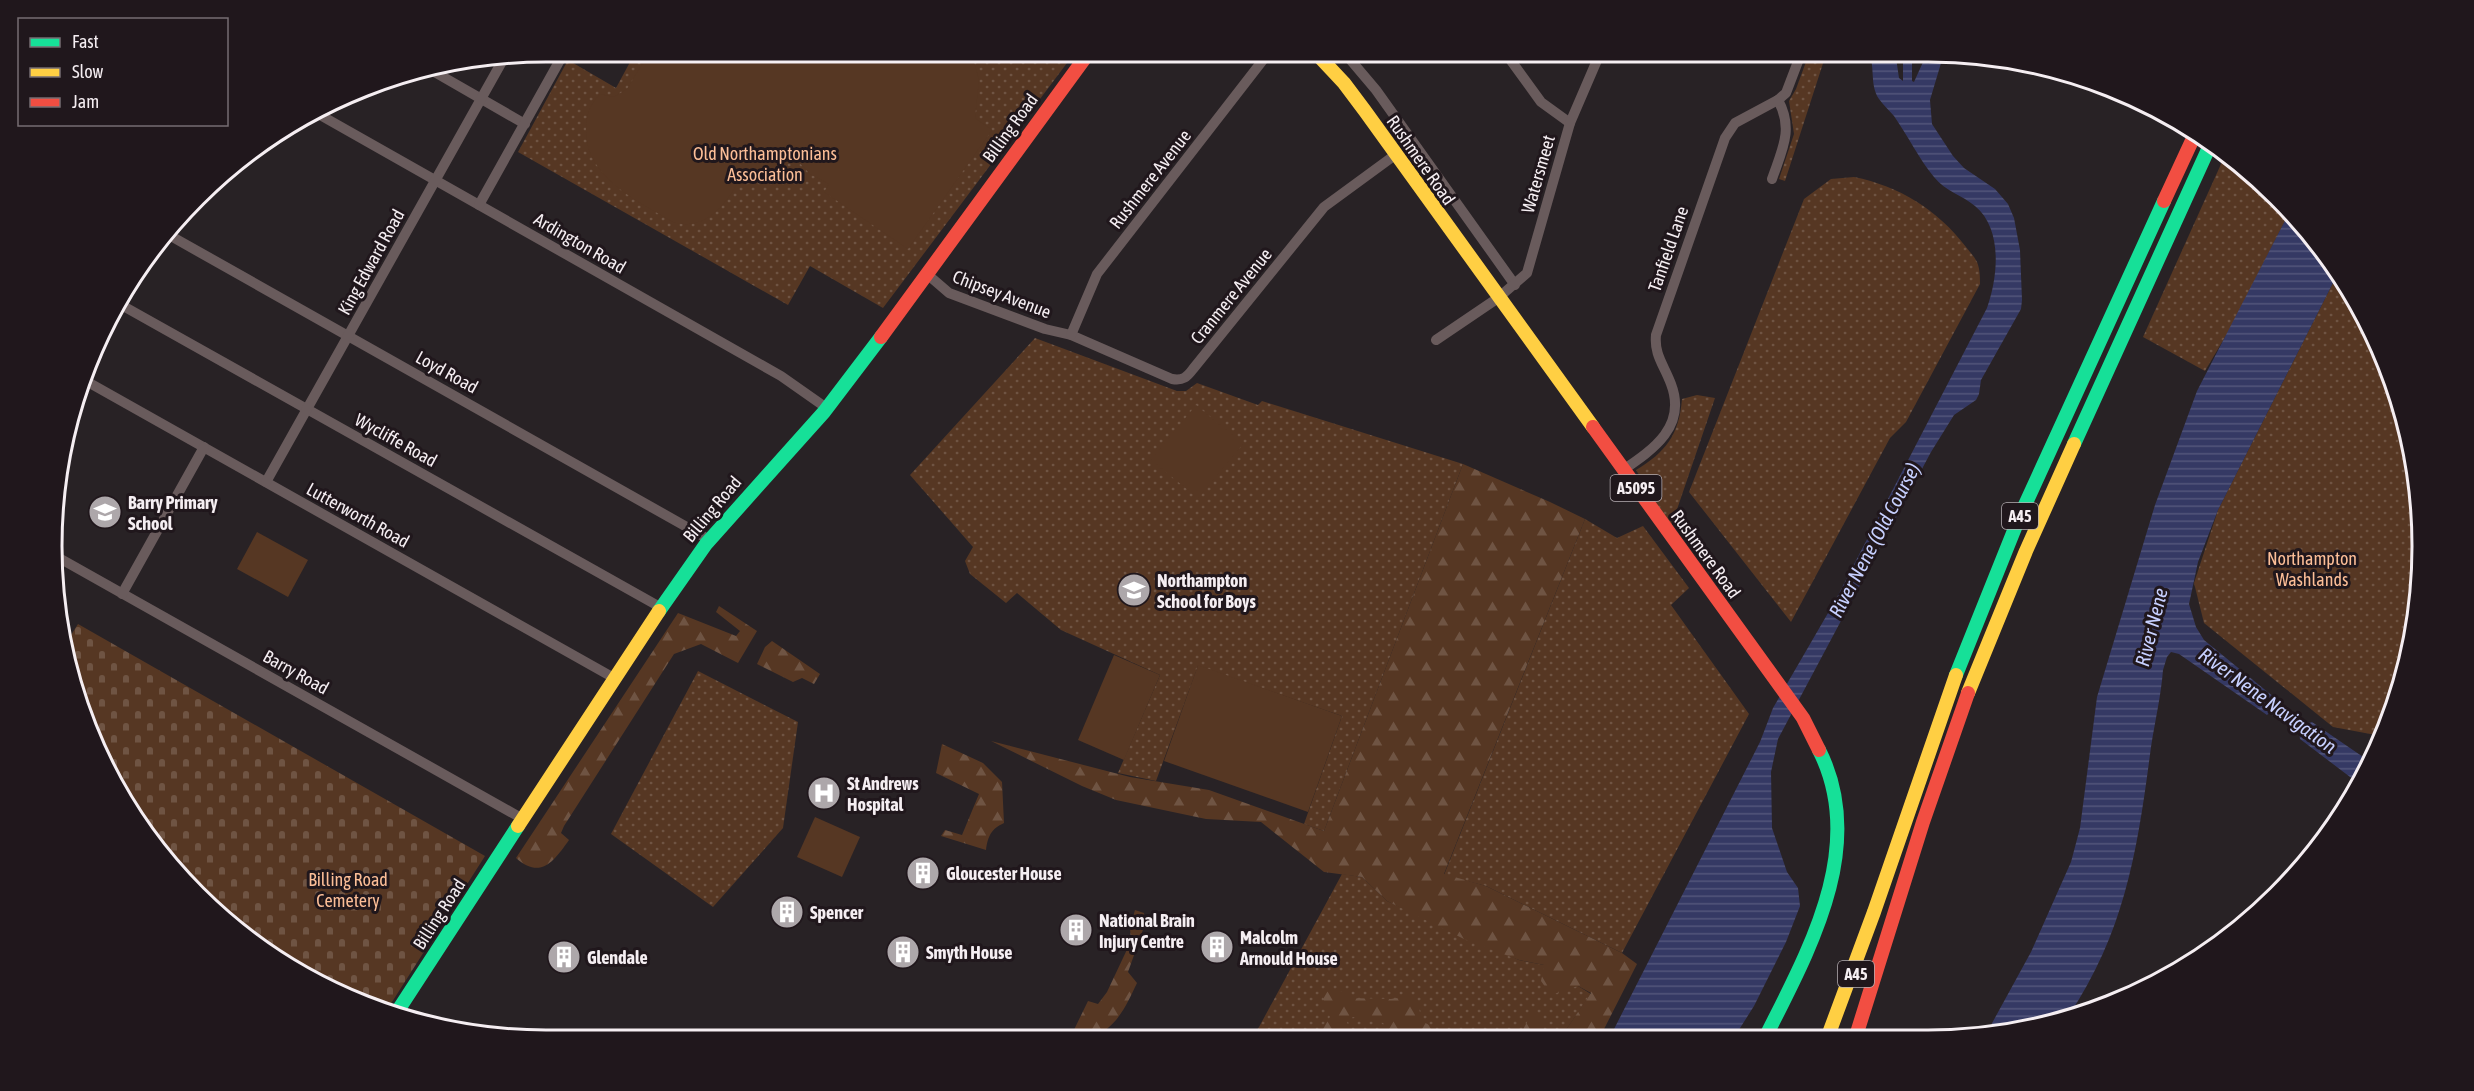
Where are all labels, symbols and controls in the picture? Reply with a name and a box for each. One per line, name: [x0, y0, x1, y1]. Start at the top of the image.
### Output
legend: [18, 18, 228, 126]
text: Fast: [72, 31, 99, 52]
text: Slow: [72, 61, 103, 82]
street label: Billing Road: [978, 90, 1042, 166]
text: Jam: [72, 91, 99, 112]
street label: Rushmere Road: [1383, 111, 1459, 209]
street label: Rushmere Avenue: [1105, 125, 1195, 233]
street label: Watersmeet: [1517, 133, 1559, 215]
park label: Old Northamptonians Association: [693, 143, 837, 185]
street label: Tanfield Lane: [1644, 204, 1692, 294]
street label: King Edward Road: [333, 205, 409, 319]
street label: Ardington Road: [530, 208, 630, 278]
street label: Cranmere Avenue: [1186, 244, 1276, 348]
street label: Chipsey Avenue: [950, 266, 1054, 322]
street label: Loyd Road: [412, 346, 482, 398]
street label: Wycliffe Road: [351, 409, 441, 471]
water label: River Nene (Old Course): [1824, 459, 1924, 621]
street label: Billing Road: [678, 472, 746, 546]
road number: A5095: [1610, 475, 1662, 501]
street label: Lutterworth Road: [303, 478, 413, 552]
place label: Barry Primary School: [128, 492, 218, 534]
school or university icon: Barry Primary School: [87, 494, 123, 530]
road number: A45: [2002, 503, 2038, 529]
street label: Rushmere Road: [1667, 506, 1745, 602]
park label: Northampton Washlands: [2267, 548, 2357, 590]
place label: Northampton School for Boys: [1157, 570, 1257, 612]
school or university icon: Northampton School for Boys: [1116, 572, 1152, 608]
water label: River Nene: [2130, 585, 2172, 669]
water label: River Nene Navigation: [2195, 642, 2342, 758]
street label: Barry Road: [260, 645, 332, 699]
place label: St Andrews Hospital: [847, 773, 919, 815]
hospital icon: St Andrews Hospital: [806, 775, 842, 811]
building icon: Gloucester House: [905, 855, 941, 891]
place label: Gloucester House: [946, 863, 1062, 884]
park label: Billing Road Cemetery: [308, 869, 388, 911]
street label: Billing Road: [409, 875, 469, 953]
building icon: Spencer: [769, 894, 805, 930]
place label: Spencer: [810, 902, 864, 923]
place label: National Brain Injury Centre: [1099, 910, 1195, 952]
building icon: National Brain Injury Centre: [1058, 912, 1094, 948]
place label: Malcolm Arnould House: [1239, 927, 1338, 969]
building icon: Malcolm Arnould House: [1199, 929, 1235, 965]
building icon: Smyth House: [885, 934, 921, 970]
building icon: Glendale: [546, 939, 582, 975]
place label: Smyth House: [926, 942, 1012, 963]
place label: Glendale: [587, 947, 648, 968]
road number: A45: [1838, 961, 1874, 987]

